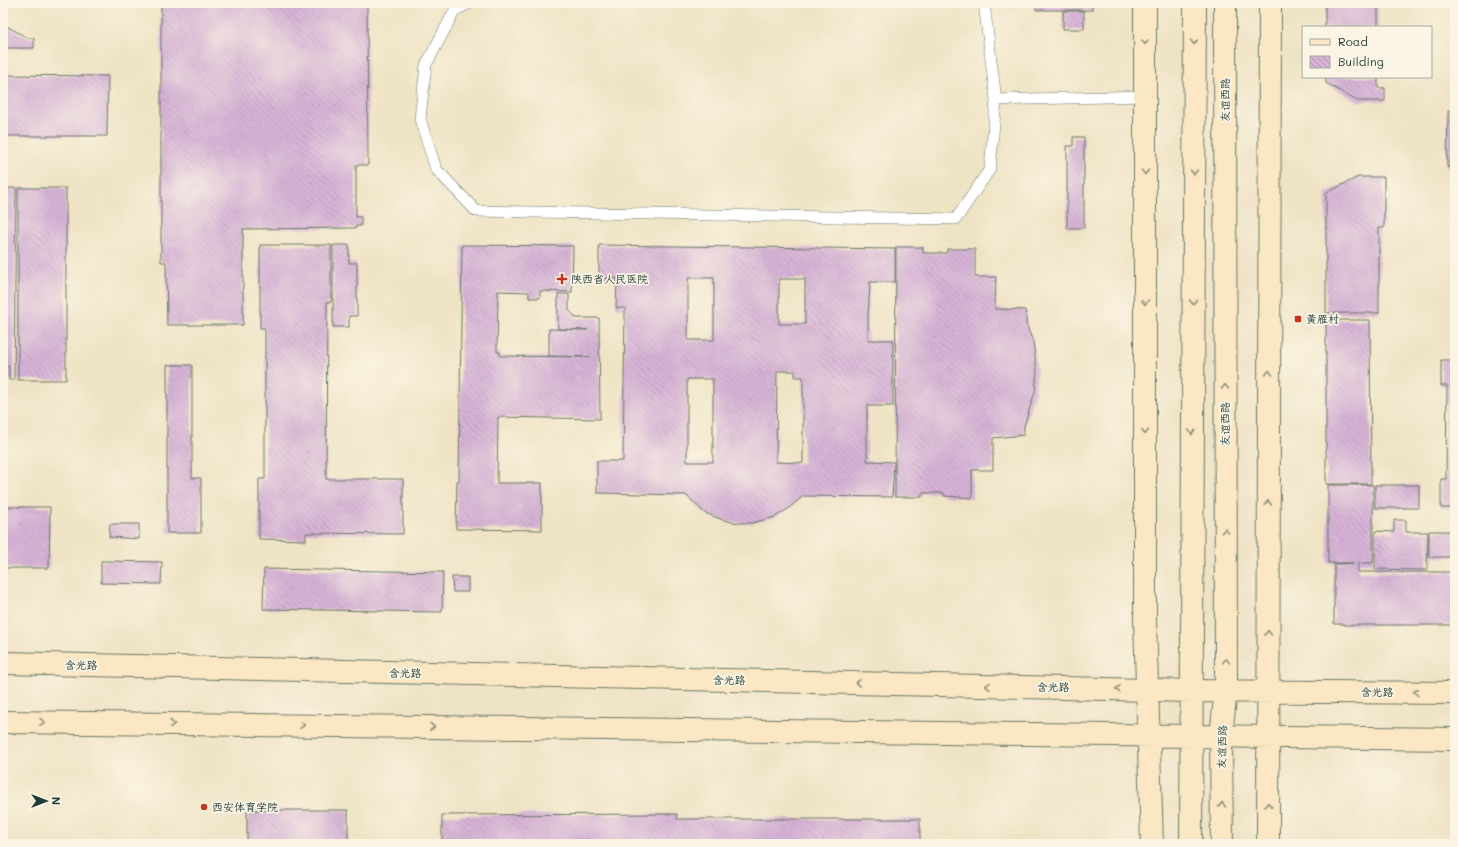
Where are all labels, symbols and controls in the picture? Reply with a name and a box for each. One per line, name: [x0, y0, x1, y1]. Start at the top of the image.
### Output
legend: [1302, 26, 1432, 78]
text: Road: [1338, 33, 1368, 49]
one-way arrow: [1141, 39, 1149, 45]
one-way arrow: [1190, 39, 1198, 45]
text: Building: [1338, 53, 1384, 69]
street label: 友谊西路: [1217, 78, 1232, 122]
one-way arrow: [1141, 169, 1149, 175]
one-way arrow: [1190, 169, 1198, 175]
place label: 陕西省人民医院: [571, 271, 648, 286]
marker: 陕西省人民医院: [556, 273, 568, 285]
one-way arrow: [1141, 299, 1149, 305]
one-way arrow: [1189, 299, 1197, 305]
place label: 黄雁村: [1306, 311, 1339, 326]
marker: 黄雁村: [1293, 314, 1303, 324]
one-way arrow: [1265, 370, 1273, 376]
one-way arrow: [1221, 384, 1229, 390]
street label: 友谊西路: [1217, 402, 1232, 446]
one-way arrow: [1141, 429, 1149, 435]
one-way arrow: [1188, 429, 1196, 435]
one-way arrow: [1264, 500, 1272, 506]
one-way arrow: [1221, 528, 1229, 534]
one-way arrow: [1264, 630, 1272, 636]
street label: 含光路: [64, 657, 98, 672]
one-way arrow: [1222, 658, 1230, 664]
street label: 含光路: [388, 665, 422, 680]
street label: 含光路: [712, 672, 746, 687]
one-way arrow: [855, 679, 861, 687]
street label: 含光路: [1036, 679, 1070, 694]
one-way arrow: [985, 682, 991, 690]
street label: 含光路: [1360, 684, 1394, 699]
one-way arrow: [1115, 685, 1121, 693]
one-way arrow: [1413, 688, 1419, 696]
one-way arrow: [39, 718, 45, 726]
one-way arrow: [169, 720, 175, 728]
one-way arrow: [299, 721, 305, 729]
one-way arrow: [429, 723, 435, 731]
street label: 友谊西路: [1214, 725, 1229, 769]
north arrow: [26, 781, 66, 821]
text: N: [49, 797, 64, 805]
place label: 西安体育学院: [212, 799, 278, 814]
marker: 西安体育学院: [199, 802, 209, 812]
one-way arrow: [1218, 802, 1226, 808]
one-way arrow: [1264, 802, 1272, 808]

